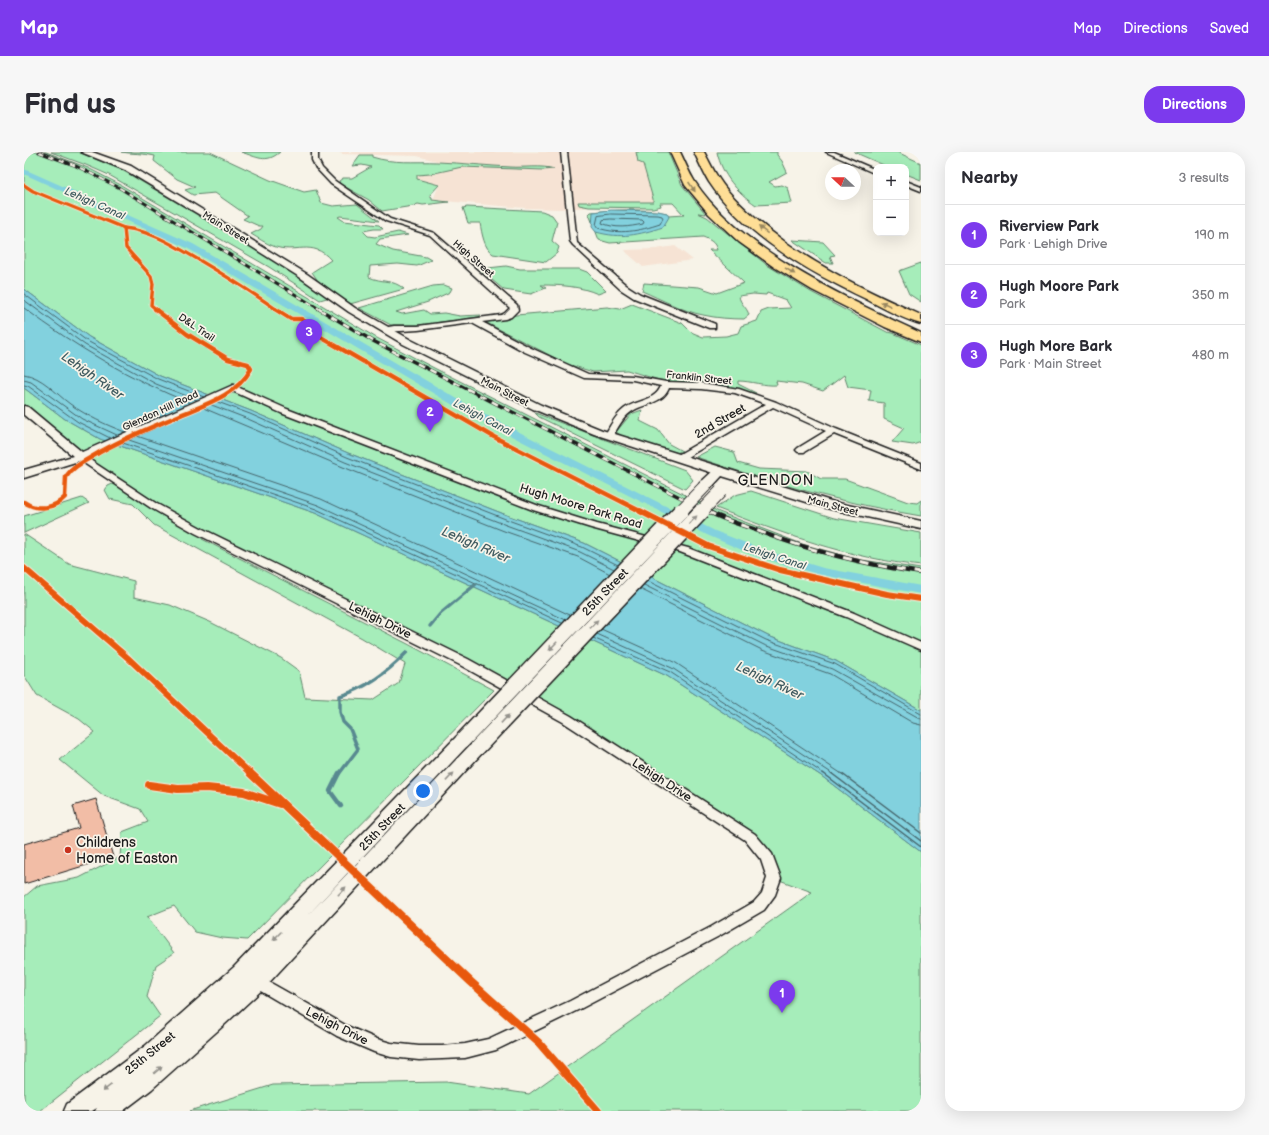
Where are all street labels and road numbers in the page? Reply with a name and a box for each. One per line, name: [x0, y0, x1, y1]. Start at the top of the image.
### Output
street label: Main Street: [200, 209, 251, 247]
street label: High Street: [450, 238, 496, 280]
street label: D&L Trail: [176, 311, 217, 344]
street label: Franklin Street: [666, 369, 732, 387]
street label: Main Street: [479, 375, 531, 409]
street label: Glendon Hill Road: [121, 388, 200, 434]
street label: 2nd Street: [692, 401, 749, 442]
street label: Hugh Moore Park Road: [518, 481, 644, 532]
street label: Main Street: [806, 493, 860, 519]
street label: 25th Street: [579, 565, 632, 619]
street label: Lehigh Drive: [346, 599, 414, 642]
street label: Lehigh Drive: [629, 756, 694, 805]
street label: 25th Street: [356, 800, 409, 854]
street label: Lehigh Drive: [303, 1004, 371, 1049]
street label: 25th Street: [122, 1028, 179, 1078]

